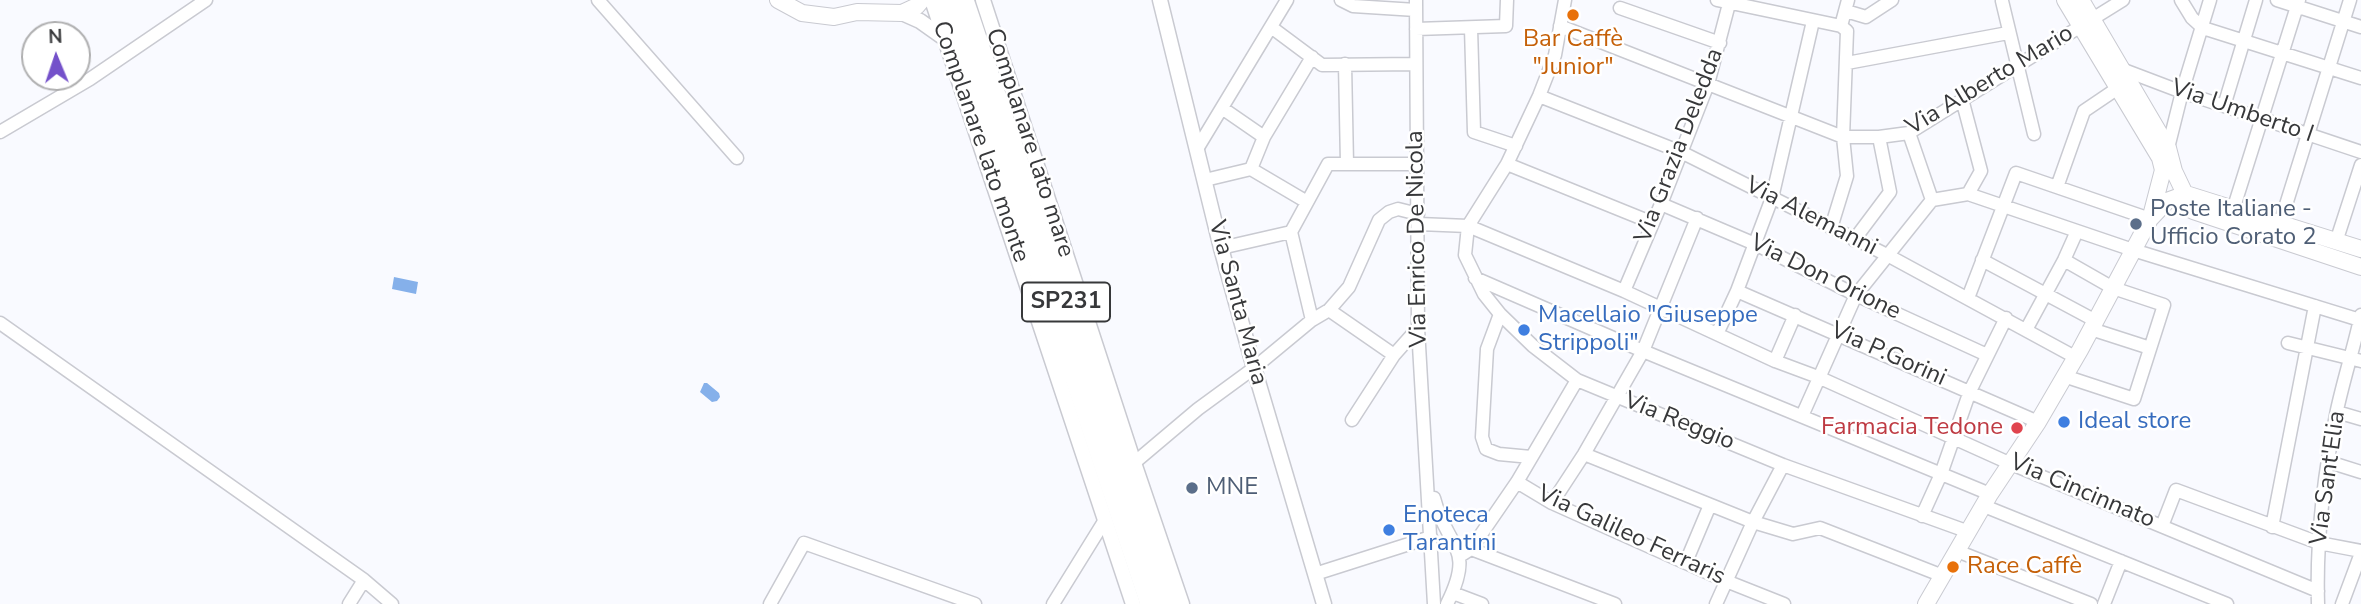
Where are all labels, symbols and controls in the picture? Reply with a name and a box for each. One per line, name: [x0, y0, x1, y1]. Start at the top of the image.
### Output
marker: Bar Caffè "Junior": [1565, 7, 1581, 23]
street label: Complanare lato monte: [925, 18, 1035, 266]
street label: Via Alberto Mario: [1901, 20, 2079, 142]
north arrow: [21, 21, 91, 91]
text: N: [48, 24, 63, 50]
street label: Complanare lato mare: [978, 25, 1080, 261]
place label: Bar Caffè "Junior": [1523, 26, 1623, 82]
street label: Via Grazia Deledda: [1630, 45, 1730, 247]
street label: Via Umberto I: [2167, 74, 2317, 150]
street label: Via Enrico De Nicola: [1402, 130, 1434, 348]
street label: Via Alemanni: [1740, 171, 1882, 263]
place label: Poste Italiane - Ufficio Corato 2: [2150, 196, 2317, 252]
marker: Poste Italiane - Ufficio Corato 2: [2128, 216, 2144, 232]
street label: Via Santa Maria: [1201, 217, 1273, 389]
street label: Via Don Orione: [1745, 229, 1905, 327]
road number: SP231: [1022, 282, 1110, 322]
place label: Macellaio "Giuseppe Strippoli": [1538, 302, 1758, 358]
street label: Via P.Gorini: [1826, 317, 1950, 393]
marker: Macellaio "Giuseppe Strippoli": [1516, 322, 1532, 338]
street label: Via Reggio: [1620, 387, 1738, 457]
place label: Ideal store: [2078, 408, 2191, 436]
street label: Via Sant'Elia: [2305, 409, 2353, 547]
place label: Farmacia Tedone: [1821, 414, 2003, 442]
marker: Ideal store: [2056, 414, 2072, 430]
marker: Farmacia Tedone: [2009, 420, 2025, 436]
street label: Via Cincinnato: [2005, 449, 2159, 535]
place label: MNE: [1206, 474, 1258, 502]
marker: MNE: [1184, 480, 1200, 496]
street label: Via Galileo Ferraris: [1532, 480, 1730, 592]
place label: Enoteca Tarantini: [1403, 502, 1496, 558]
marker: Enoteca Tarantini: [1381, 522, 1397, 538]
place label: Race Caffè: [1967, 553, 2082, 581]
marker: Race Caffè: [1945, 559, 1961, 575]

